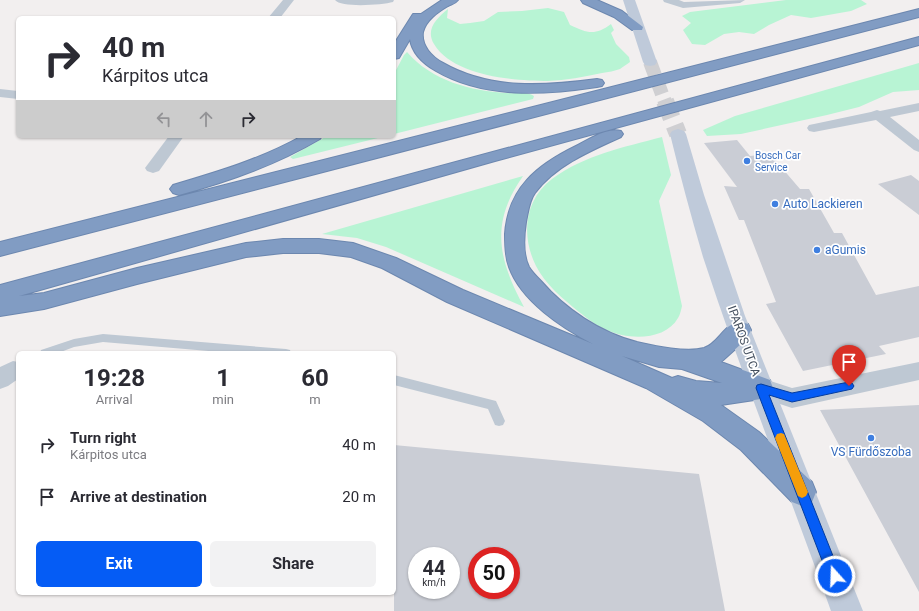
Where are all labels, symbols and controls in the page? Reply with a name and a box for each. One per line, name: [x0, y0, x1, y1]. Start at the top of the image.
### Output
text: 40 m: [102, 31, 165, 64]
icon: right: [36, 32, 88, 84]
text: Kárpitos utca: [102, 65, 208, 86]
icon: left: [153, 108, 175, 130]
icon: ahead: [195, 108, 217, 130]
icon: right: [237, 108, 259, 130]
place label: Bosch Car Service: [755, 150, 801, 173]
marker: Bosch Car Service: [742, 156, 752, 166]
place label: Auto Lackieren: [783, 197, 863, 211]
marker: Auto Lackieren: [770, 199, 780, 209]
place label: aGumis: [825, 243, 866, 257]
marker: aGumis: [812, 245, 822, 255]
street label: IPAROS UTCA: [725, 304, 763, 378]
pin: [832, 345, 866, 386]
icon: arrive: [838, 351, 860, 373]
text: 19:28: [83, 364, 145, 392]
text: 1: [216, 364, 230, 392]
text: 60: [301, 364, 329, 392]
text: Arrival: [96, 392, 133, 407]
text: min: [212, 392, 234, 407]
text: m: [309, 392, 321, 407]
text: Turn right: [70, 429, 136, 447]
marker: VS Fürdőszoba: [866, 433, 876, 443]
icon: right: [36, 434, 58, 456]
text: 40 m: [342, 436, 376, 454]
place label: VS Fürdőszoba: [831, 445, 911, 459]
text: Kárpitos utca: [70, 447, 147, 462]
icon: arrive: [36, 486, 58, 508]
text: Arrive at destination: [70, 488, 207, 506]
text: 20 m: [342, 488, 376, 506]
button: Exit: [36, 541, 202, 587]
button: Share: [210, 541, 376, 587]
speed limit sign: 50: [468, 547, 520, 599]
position arrow: [814, 555, 856, 597]
text: 44: [423, 556, 445, 580]
text: km/h: [422, 577, 446, 588]

